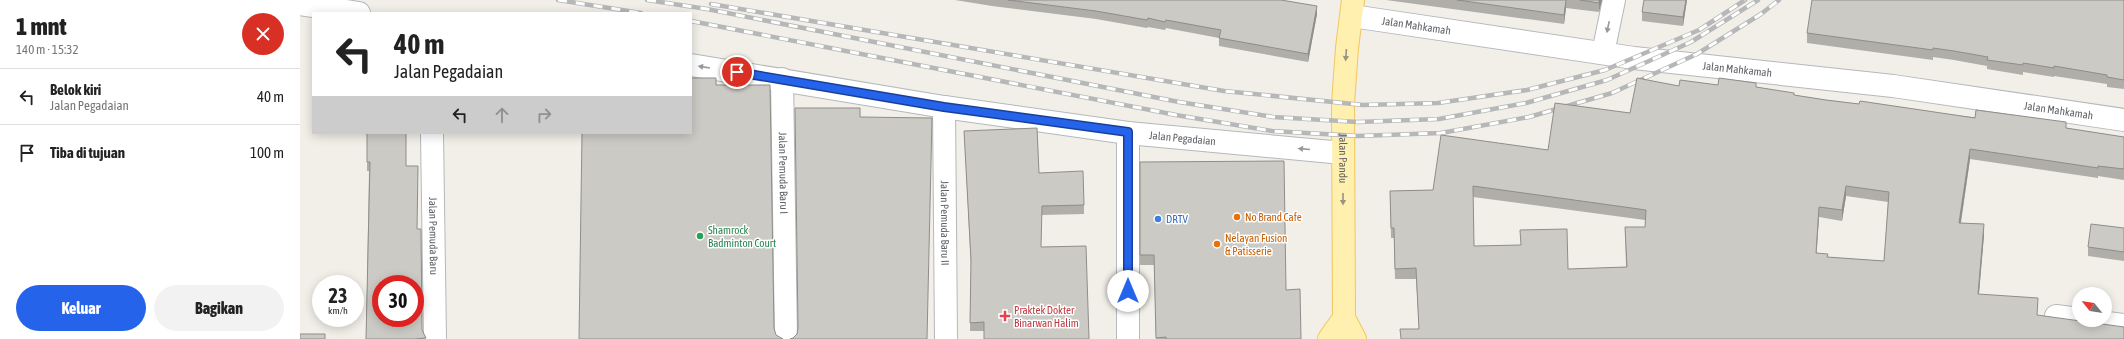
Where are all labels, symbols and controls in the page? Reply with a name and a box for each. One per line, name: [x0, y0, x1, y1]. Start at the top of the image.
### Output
text: 1 mnt: [16, 13, 66, 40]
button: close: [242, 13, 284, 55]
street label: Jalan Mahkamah: [1381, 15, 1452, 37]
one-way arrow: [1605, 21, 1611, 33]
icon: left: [328, 28, 380, 80]
text: 40 m: [394, 28, 444, 60]
text: 140 m · 15:32: [16, 42, 79, 57]
one-way arrow: [1343, 49, 1350, 61]
pin: [720, 55, 754, 89]
street label: Jalan Mahkamah: [1702, 59, 1773, 79]
text: Jalan Pegadaian: [394, 61, 503, 82]
icon: arrive: [726, 61, 748, 83]
one-way arrow: [697, 64, 710, 70]
text: Belok kiri: [50, 81, 101, 98]
icon: left: [16, 86, 38, 108]
text: 40 m: [257, 88, 284, 105]
text: Jalan Pegadaian: [50, 98, 129, 113]
street label: Jalan Mahkamah: [2023, 99, 2094, 121]
icon: left: [449, 104, 471, 126]
icon: ahead: [491, 104, 513, 126]
icon: right: [533, 104, 555, 126]
street label: Jalan Pegadaian: [1149, 129, 1216, 147]
street label: Jalan Pemuda Baru I: [777, 132, 790, 214]
street label: Jalan Pandu: [1337, 134, 1349, 183]
icon: arrive: [16, 142, 38, 164]
text: Tiba di tujuan: [50, 144, 125, 161]
text: 100 m: [250, 144, 284, 161]
one-way arrow: [1298, 146, 1310, 152]
street label: Jalan Pemuda Baru II: [939, 180, 951, 266]
one-way arrow: [1340, 193, 1346, 206]
street label: Jalan Pemuda Baru: [427, 197, 440, 275]
place label: No Brand Cafe: [1245, 211, 1302, 223]
marker: No Brand Cafe: [1232, 212, 1242, 222]
place label: DRTV: [1166, 213, 1188, 225]
marker: DRTV: [1153, 214, 1163, 224]
place label: Shamrock Badminton Court: [708, 224, 776, 249]
marker: Shamrock Badminton Court: [695, 231, 705, 241]
place label: Nelayan Fusion & Patisserie: [1225, 232, 1287, 257]
marker: Nelayan Fusion & Patisserie: [1212, 239, 1222, 249]
position arrow: [1107, 270, 1149, 312]
speed limit sign: 30: [372, 275, 424, 327]
text: 23: [329, 284, 347, 307]
button: Keluar: [16, 285, 146, 331]
button: Bagikan: [154, 285, 284, 331]
north arrow: [2072, 287, 2112, 327]
map controls: [2072, 287, 2112, 327]
place label: Praktek Dokter Binarwan Halim: [1014, 304, 1079, 329]
text: km/h: [328, 305, 348, 316]
marker: Praktek Dokter Binarwan Halim: [999, 310, 1011, 322]

